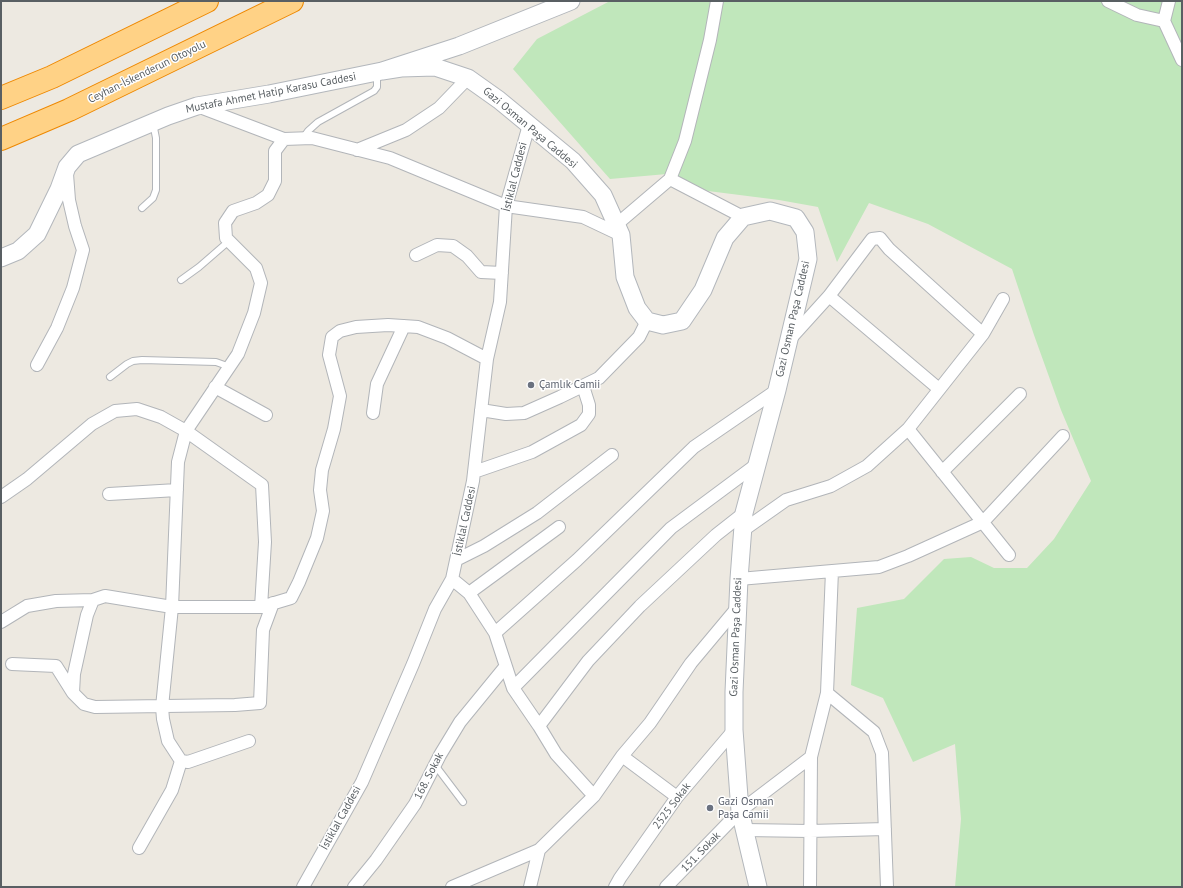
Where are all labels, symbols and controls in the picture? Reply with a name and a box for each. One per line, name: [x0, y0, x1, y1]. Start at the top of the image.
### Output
street label: Ceyhan-İskenderun Otoyolu: [86, 38, 208, 106]
street label: Mustafa Ahmet Hatip Karasu Caddesi: [185, 70, 357, 116]
street label: Gazi Osman Paşa Caddesi: [480, 85, 580, 171]
street label: İstiklal Caddesi: [500, 141, 530, 213]
street label: Gazi Osman Paşa Caddesi: [773, 259, 813, 379]
place label: Çamlık Camii: [539, 378, 600, 392]
marker: Çamlık Camii: [526, 380, 536, 390]
street label: İstiklal Caddesi: [451, 485, 479, 557]
street label: Gazi Osman Paşa Caddesi: [727, 577, 745, 697]
street label: 168. Sokak: [412, 750, 446, 802]
street label: 2525 Sokak: [650, 780, 694, 832]
street label: İstiklal Caddesi: [318, 784, 364, 852]
place label: Gazi Osman Paşa Camii: [718, 795, 774, 821]
marker: Gazi Osman Paşa Camii: [705, 803, 715, 813]
street label: 151. Sokak: [679, 829, 723, 875]

